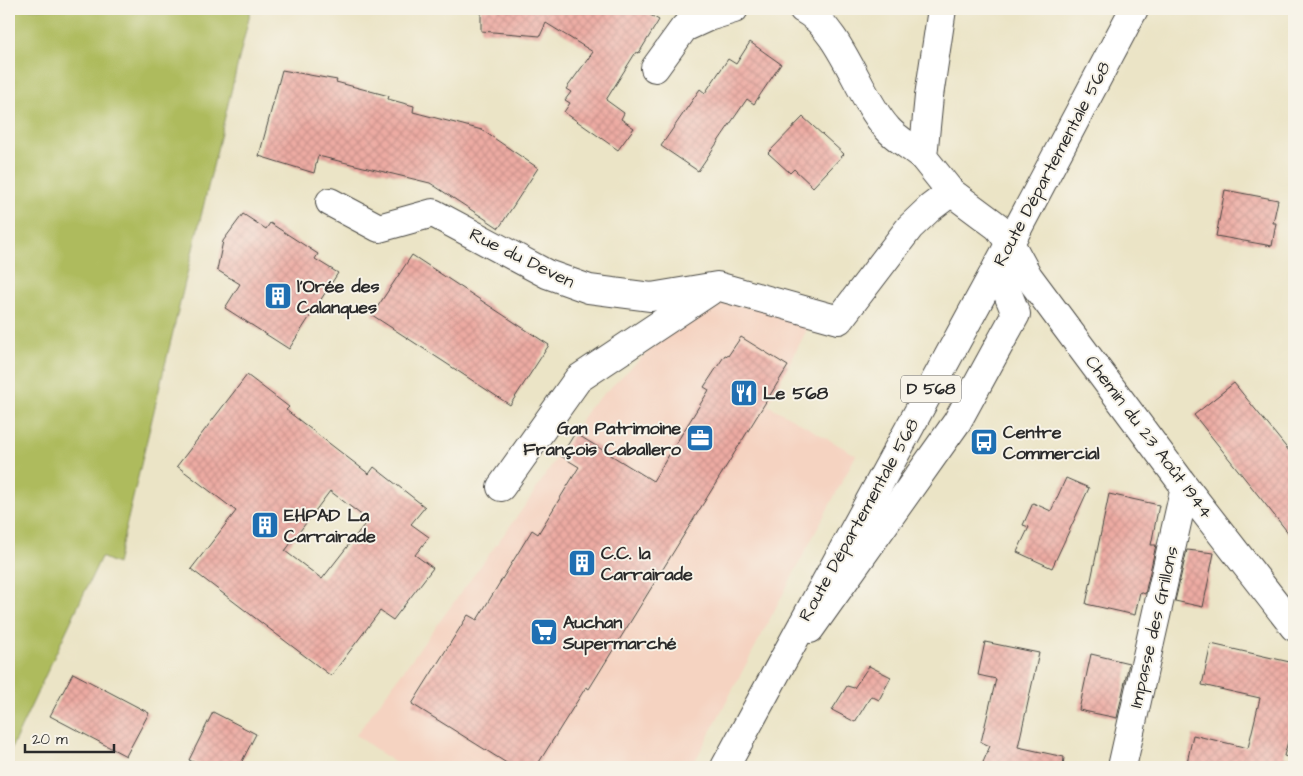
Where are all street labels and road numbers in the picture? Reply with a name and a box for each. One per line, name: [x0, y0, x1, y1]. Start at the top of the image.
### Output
street label: Route Départementale 568: [987, 57, 1117, 271]
street label: Rue du Deven: [465, 222, 579, 294]
street label: Chemin du 23 Août 1944: [1079, 350, 1219, 524]
road number: D 568: [901, 376, 961, 402]
street label: Route Départementale 568: [793, 414, 925, 626]
street label: Impasse des Grillons: [1123, 544, 1185, 710]

